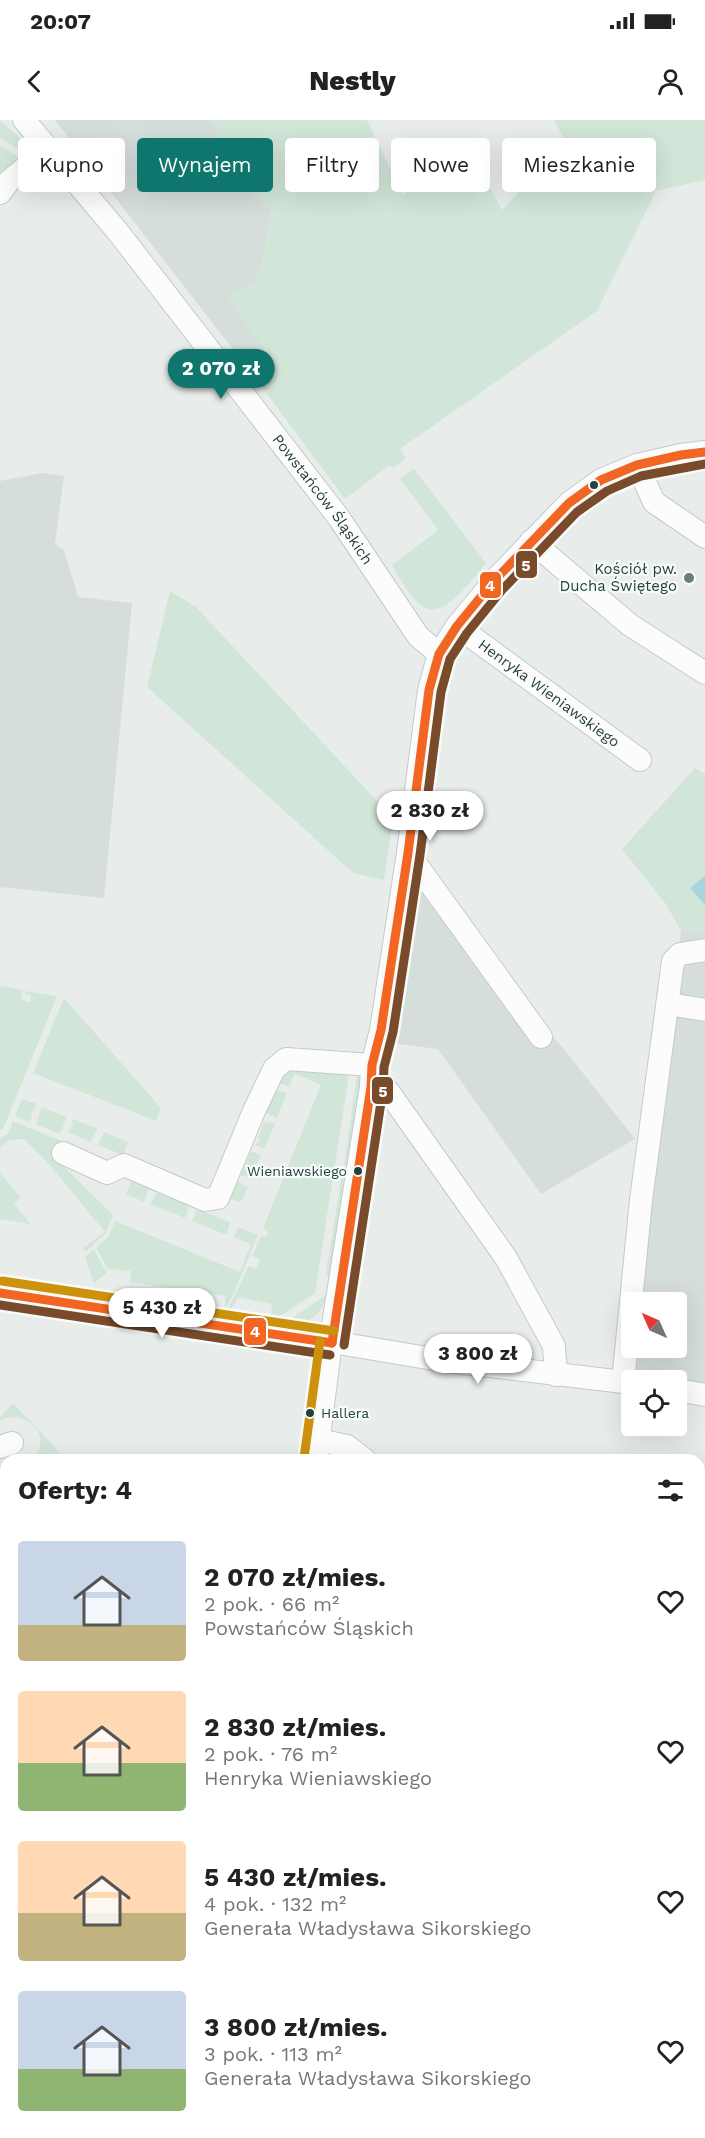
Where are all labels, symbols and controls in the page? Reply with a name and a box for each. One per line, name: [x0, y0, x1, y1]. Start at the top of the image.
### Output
text: 20:07: [30, 9, 91, 34]
icon: back: [18, 65, 51, 98]
text: Nestly: [309, 65, 396, 97]
icon: person: [654, 65, 687, 98]
chip: Kupno: [18, 138, 125, 192]
chip: Wynajem: [137, 138, 273, 192]
chip: Filtry: [285, 138, 379, 192]
chip: Nowe: [391, 138, 490, 192]
chip: Mieszkanie: [502, 138, 656, 192]
pin: 2 070 zł: [159, 349, 283, 400]
text: 2 070 zł: [182, 356, 260, 380]
street label: Powstańców Śląskich: [269, 431, 377, 568]
unlabelled marker: [588, 479, 600, 491]
line badge: 5: [515, 550, 538, 579]
text: 5: [521, 556, 531, 575]
place label: Kościół pw. Ducha Świętego: [559, 560, 677, 595]
line badge: 4: [479, 571, 502, 599]
marker: Kościół pw. Ducha Świętego: [682, 571, 696, 585]
text: 4: [485, 576, 495, 595]
street label: Henryka Wieniawskiego: [475, 636, 623, 751]
pin: 2 830 zł: [368, 791, 492, 842]
text: 2 830 zł: [391, 798, 469, 822]
line badge: 5: [371, 1076, 394, 1105]
text: 5: [378, 1082, 388, 1101]
place label: Wieniawskiego: [247, 1163, 347, 1179]
marker: Wieniawskiego: [352, 1165, 364, 1177]
pin: 5 430 zł: [100, 1288, 224, 1339]
north arrow: [621, 1292, 687, 1358]
map controls: [621, 1292, 687, 1436]
text: 5 430 zł: [122, 1295, 202, 1319]
line badge: 4: [243, 1317, 267, 1346]
text: 4: [250, 1322, 260, 1341]
pin: 3 800 zł: [416, 1334, 540, 1385]
text: 3 800 zł: [438, 1341, 518, 1365]
button: locate: [621, 1370, 687, 1436]
place label: Hallera: [321, 1405, 369, 1421]
marker: Hallera: [304, 1407, 316, 1419]
icon: filters: [654, 1474, 687, 1507]
text: Oferty: 4: [18, 1475, 132, 1505]
text: 2 070 zł/mies.: [204, 1562, 386, 1592]
icon: home: [66, 1565, 138, 1637]
icon: heart: [654, 1585, 687, 1618]
text: 2 pok. · 66 m²: [204, 1592, 339, 1616]
text: Powstańców Śląskich: [204, 1616, 414, 1640]
text: 2 830 zł/mies.: [204, 1712, 386, 1742]
icon: home: [66, 1715, 138, 1787]
icon: heart: [654, 1735, 687, 1768]
text: 2 pok. · 76 m²: [204, 1742, 337, 1766]
text: Henryka Wieniawskiego: [204, 1766, 432, 1790]
text: 5 430 zł/mies.: [204, 1862, 387, 1892]
icon: home: [66, 1865, 138, 1937]
icon: heart: [654, 1885, 687, 1918]
text: 4 pok. · 132 m²: [204, 1892, 346, 1916]
text: Generała Władysława Sikorskiego: [204, 1916, 531, 1940]
text: 3 800 zł/mies.: [204, 2012, 388, 2042]
icon: home: [66, 2015, 138, 2087]
icon: heart: [654, 2035, 687, 2068]
text: 3 pok. · 113 m²: [204, 2042, 342, 2066]
text: Generała Władysława Sikorskiego: [204, 2066, 531, 2090]

